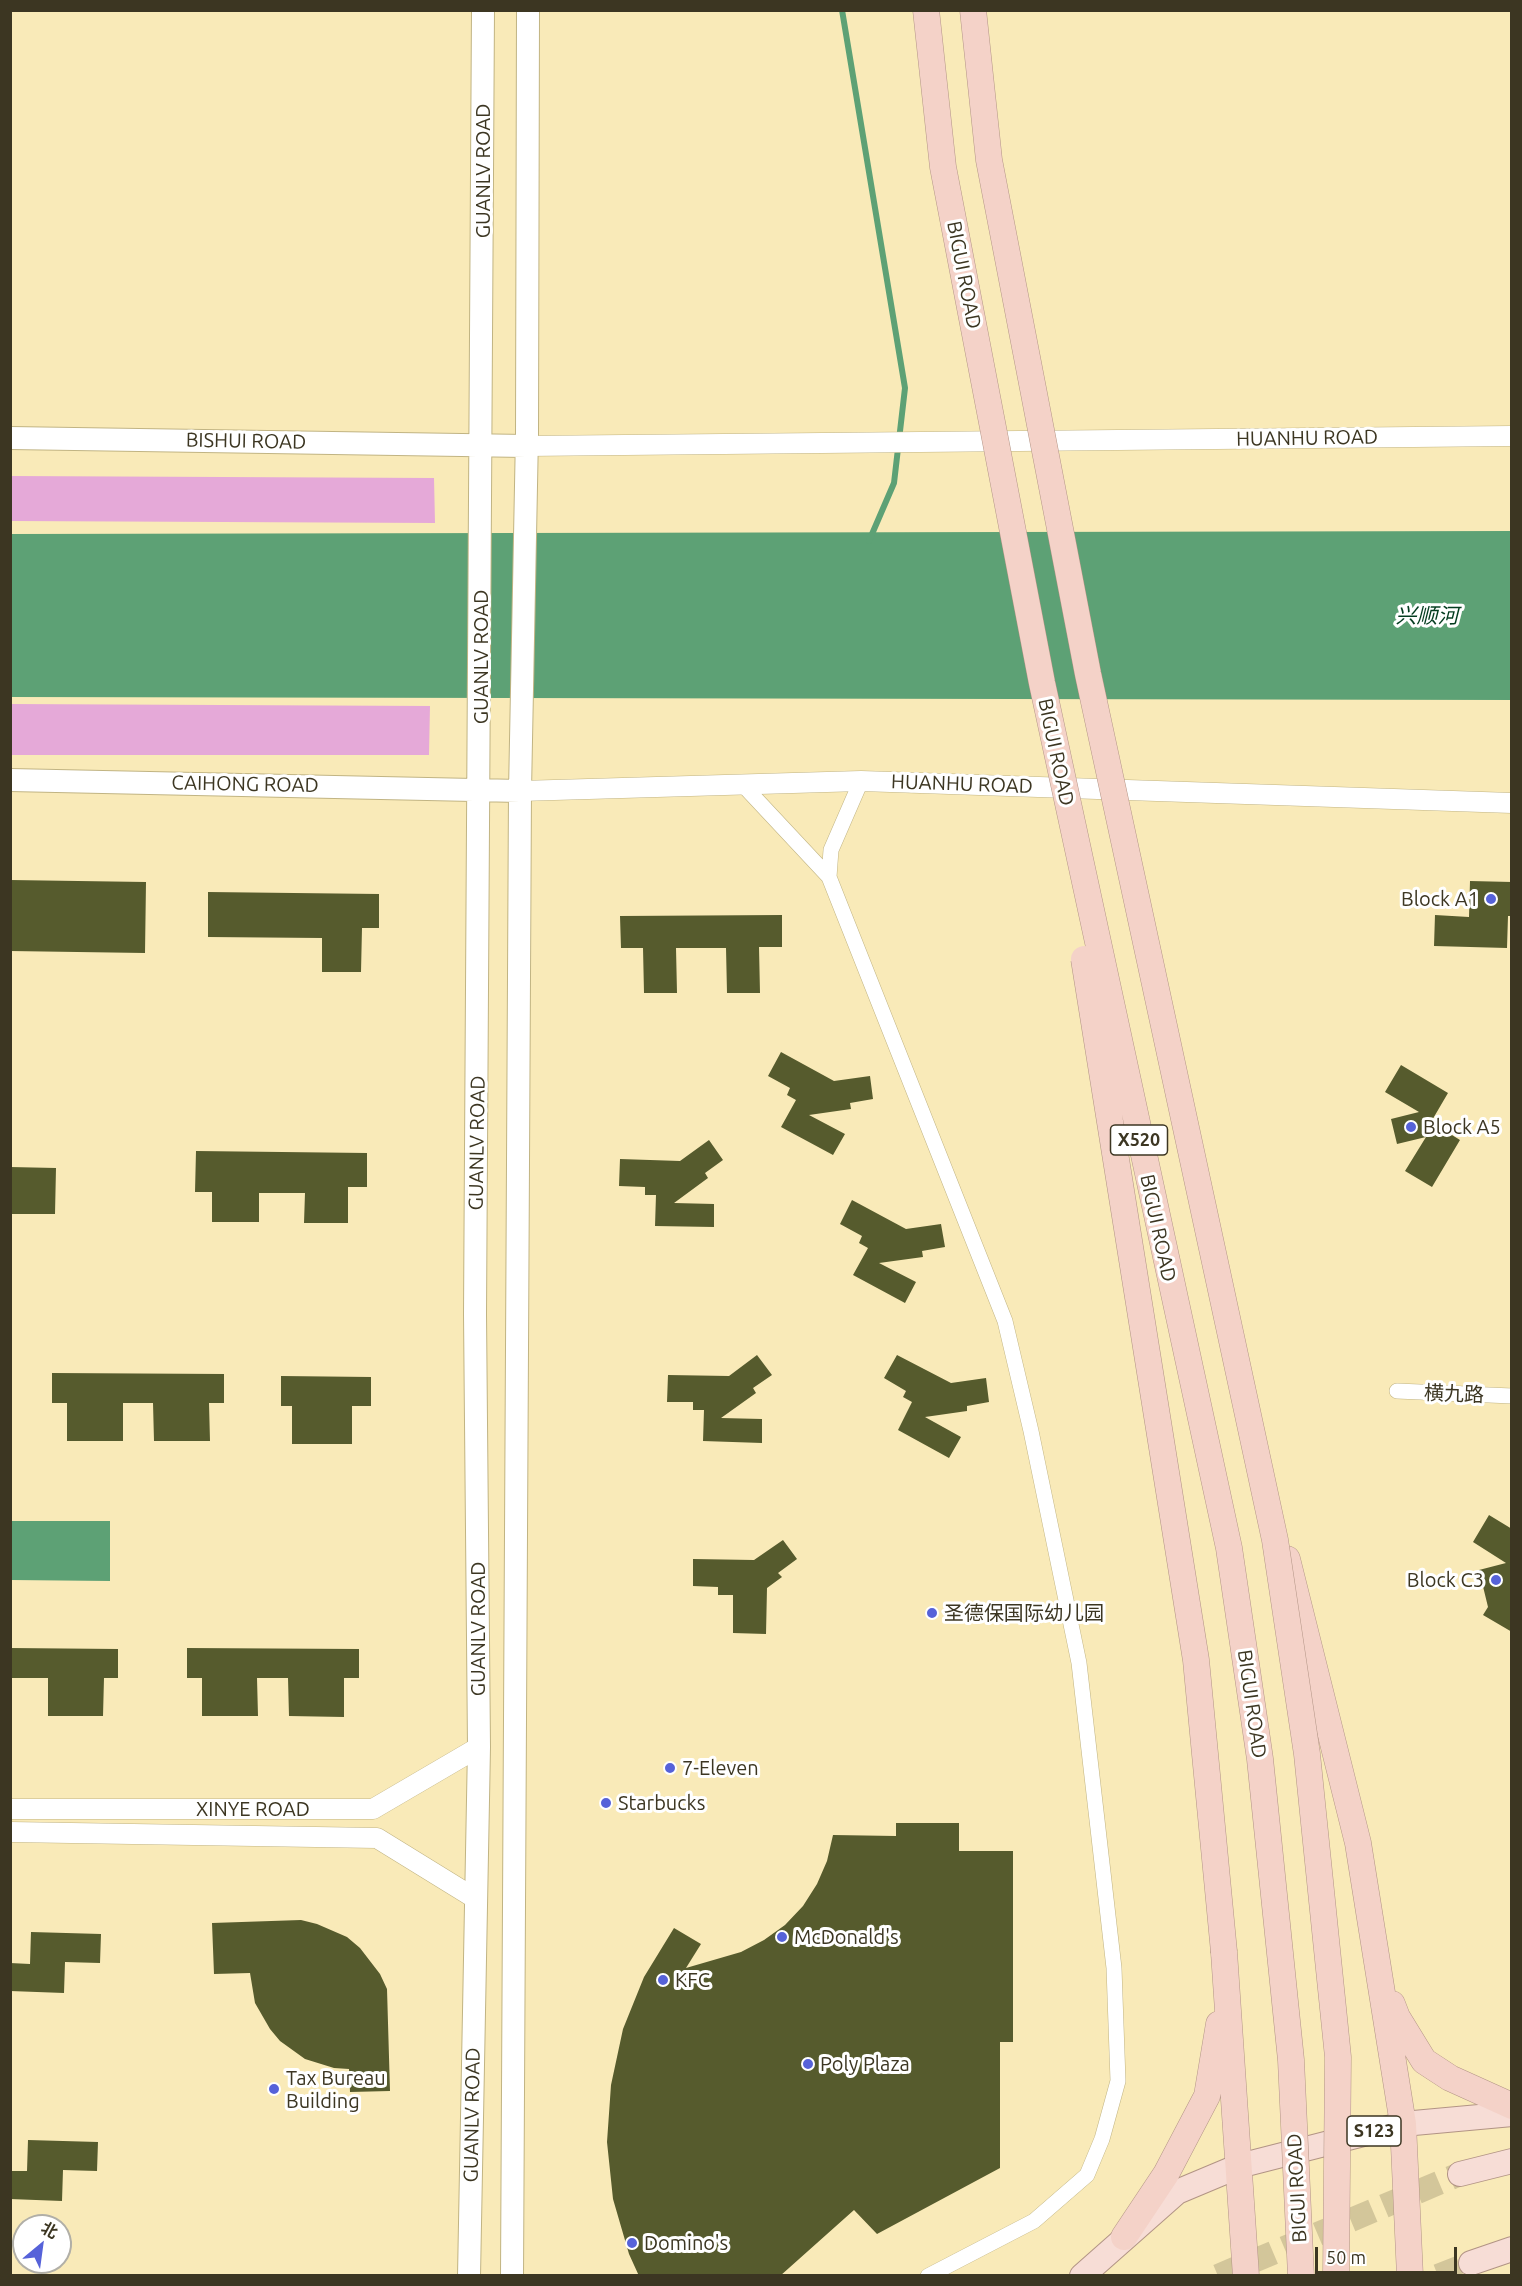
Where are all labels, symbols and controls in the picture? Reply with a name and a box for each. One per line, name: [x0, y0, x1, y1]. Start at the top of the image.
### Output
street label: GUANLV ROAD: [471, 104, 495, 238]
street label: BIGUI ROAD: [942, 219, 986, 331]
street label: HUANHU ROAD: [1236, 425, 1378, 451]
street label: BISHUI ROAD: [186, 428, 306, 454]
street label: GUANLV ROAD: [469, 590, 493, 724]
water label: 兴顺河: [1396, 603, 1458, 629]
street label: BIGUI ROAD: [1033, 696, 1079, 808]
street label: HUANHU ROAD: [891, 770, 1033, 798]
street label: CAIHONG ROAD: [171, 771, 319, 797]
place label: Block A1: [1401, 887, 1479, 911]
marker: Block A1: [1484, 892, 1498, 906]
street label: GUANLV ROAD: [464, 1075, 490, 1211]
place label: Block A5: [1423, 1115, 1501, 1139]
marker: Block A5: [1404, 1120, 1418, 1134]
road number: X520: [1110, 1125, 1168, 1155]
street label: BIGUI ROAD: [1135, 1172, 1181, 1284]
street label: 横九路: [1424, 1381, 1484, 1407]
street label: GUANLV ROAD: [466, 1562, 490, 1696]
place label: Block C3: [1407, 1568, 1484, 1592]
marker: Block C3: [1489, 1573, 1503, 1587]
place label: 圣德保国际幼儿园: [944, 1601, 1104, 1625]
marker: 圣德保国际幼儿园: [925, 1606, 939, 1620]
street label: BIGUI ROAD: [1233, 1648, 1271, 1760]
place label: 7-Eleven: [682, 1756, 759, 1780]
marker: 7-Eleven: [663, 1761, 677, 1775]
place label: Starbucks: [618, 1791, 705, 1815]
marker: Starbucks: [599, 1796, 613, 1810]
street label: XINYE ROAD: [196, 1797, 310, 1821]
place label: McDonald's: [794, 1925, 899, 1949]
marker: McDonald's: [775, 1930, 789, 1944]
place label: KFC: [675, 1968, 710, 1992]
marker: KFC: [656, 1973, 670, 1987]
street label: GUANLV ROAD: [459, 2047, 485, 2183]
place label: Poly Plaza: [820, 2052, 910, 2076]
marker: Poly Plaza: [801, 2057, 815, 2071]
place label: Tax Bureau Building: [286, 2066, 386, 2113]
marker: Tax Bureau Building: [267, 2082, 281, 2096]
road number: S123: [1347, 2116, 1401, 2146]
street label: BIGUI ROAD: [1282, 2133, 1312, 2243]
north arrow: [12, 2214, 72, 2274]
text: 北: [38, 2218, 61, 2242]
place label: Domino's: [644, 2231, 728, 2255]
scale bar: [1318, 2235, 1460, 2273]
marker: Domino's: [625, 2236, 639, 2250]
text: 50 m: [1326, 2247, 1366, 2267]

